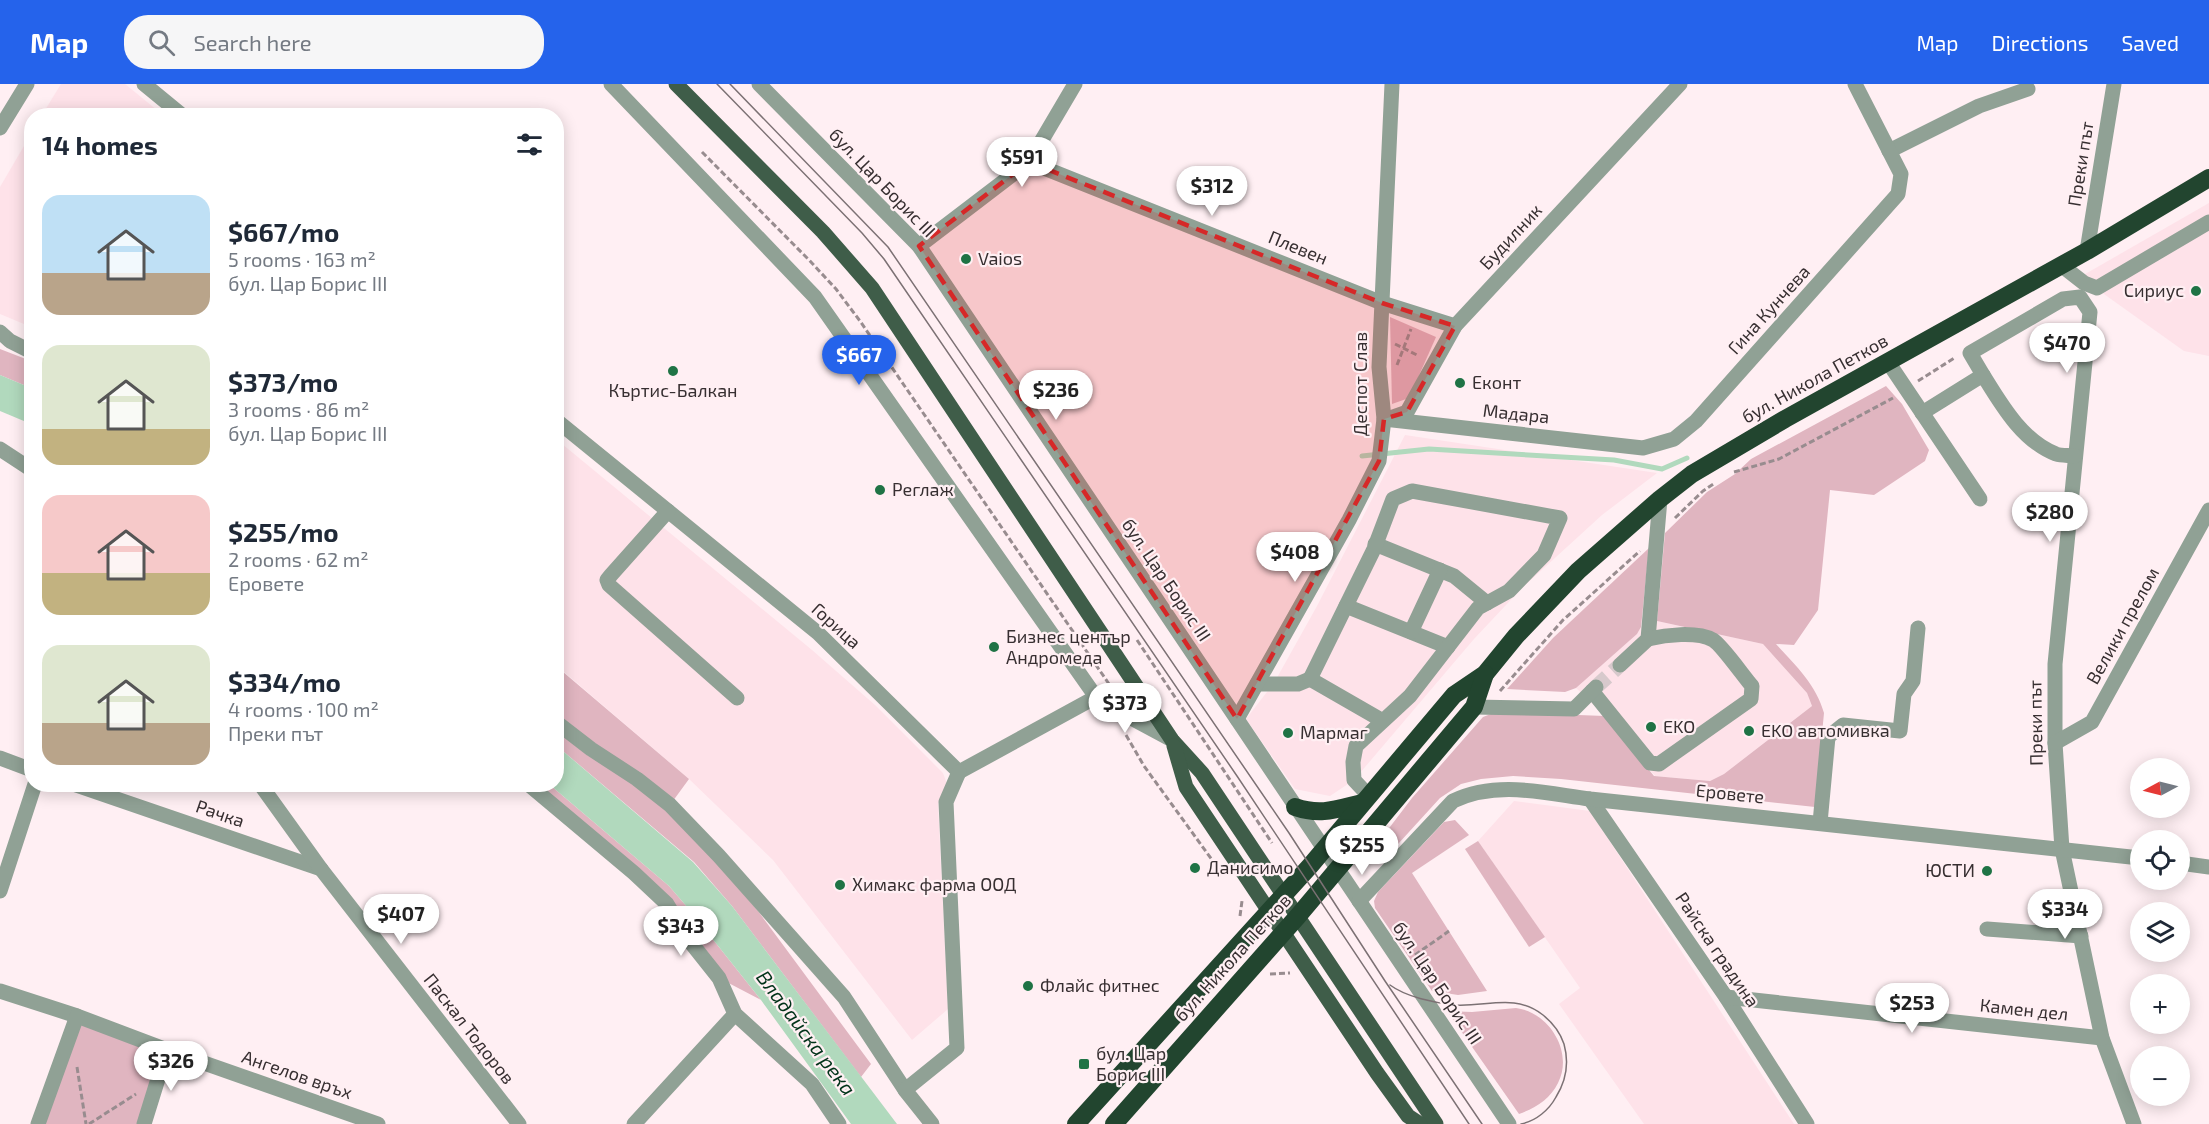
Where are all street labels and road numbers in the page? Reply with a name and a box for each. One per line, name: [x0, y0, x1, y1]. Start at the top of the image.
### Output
street label: Преки път: [2062, 120, 2098, 208]
street label: бул. Цар Борис III: [825, 123, 940, 242]
street label: Будилник: [1474, 199, 1546, 274]
street label: Плевен: [1265, 225, 1331, 269]
street label: Гина Кунчева: [1723, 260, 1814, 358]
street label: бул. Никола Петков: [1738, 329, 1891, 427]
street label: Деспот Слав: [1349, 332, 1371, 436]
street label: Мадара: [1482, 399, 1550, 427]
street label: бул. Цар Борис III: [1118, 514, 1216, 645]
street label: Велики прелом: [2081, 563, 2163, 688]
street label: Горица: [808, 598, 866, 653]
street label: Преки път: [2023, 680, 2047, 766]
street label: Еровете: [1695, 778, 1765, 808]
street label: Рачка: [193, 795, 247, 832]
street label: Райска градина: [1671, 888, 1764, 1011]
street label: бул. Никола Петков: [1169, 889, 1295, 1026]
street label: бул. Цар Борис III: [1389, 917, 1487, 1048]
street label: Паскал Тодоров: [420, 969, 520, 1088]
street label: Камен дел: [1979, 993, 2069, 1025]
street label: Ангелов връх: [239, 1045, 356, 1103]

